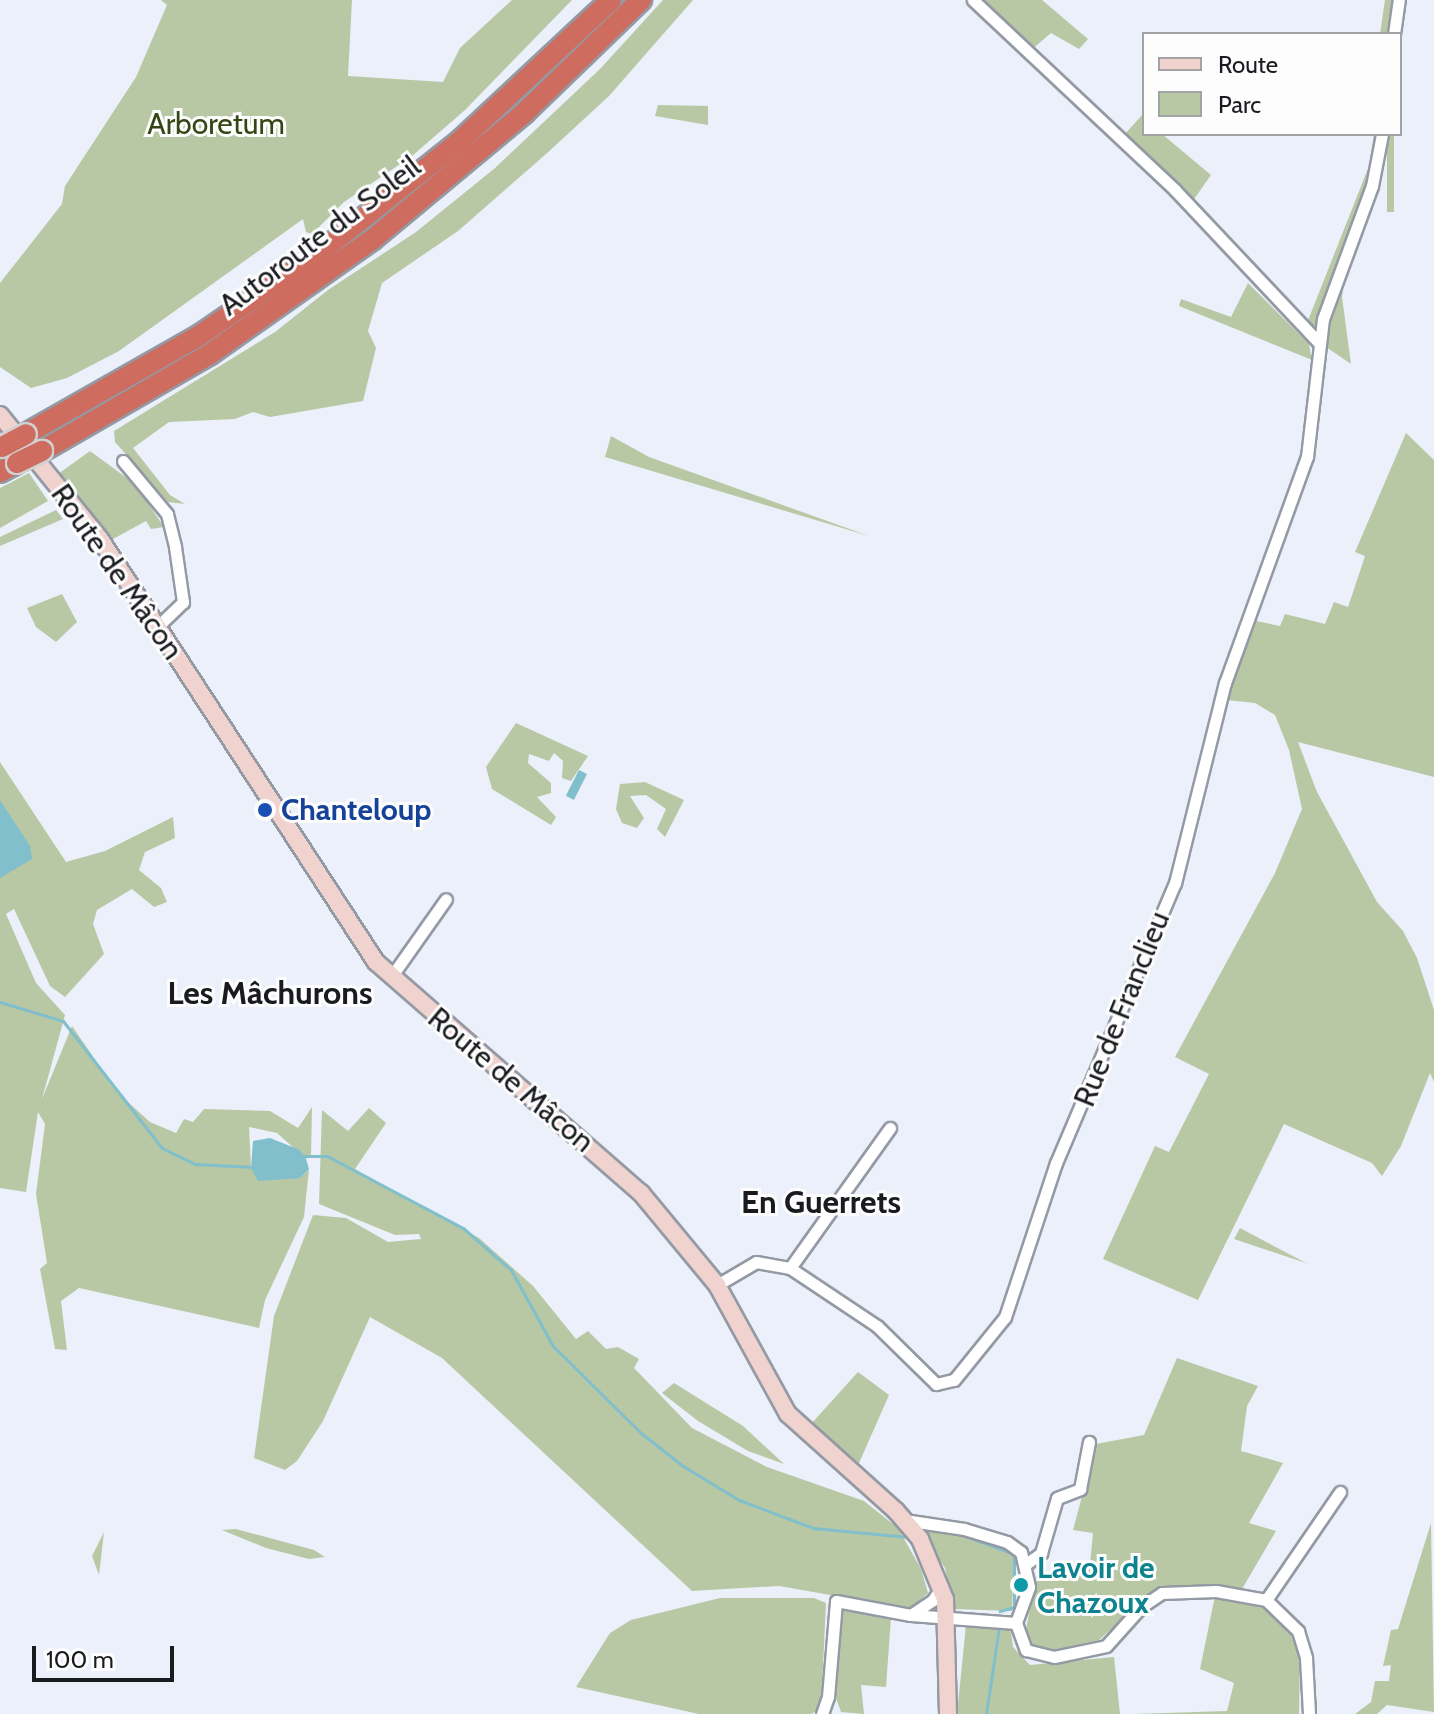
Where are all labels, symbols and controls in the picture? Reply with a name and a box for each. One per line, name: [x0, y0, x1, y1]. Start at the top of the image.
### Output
legend: [1142, 32, 1402, 136]
text: Route: [1218, 50, 1278, 79]
text: Parc: [1218, 90, 1261, 119]
park label: Arboretum: [147, 106, 285, 142]
street label: Autoroute du Soleil: [212, 149, 428, 323]
street label: Route de Mâcon: [43, 477, 191, 667]
place label: Chanteloup: [281, 792, 431, 828]
marker: Chanteloup: [256, 801, 274, 819]
street label: Rue de Franclieu: [1066, 906, 1178, 1112]
district label: Les Mâchurons: [168, 974, 372, 1012]
street label: Route de Mâcon: [421, 1000, 601, 1160]
district label: En Guerrets: [741, 1183, 901, 1221]
place label: Lavoir de Chazoux: [1037, 1550, 1155, 1620]
marker: Lavoir de Chazoux: [1012, 1576, 1030, 1594]
scale bar: [36, 1630, 178, 1680]
text: 100 m: [46, 1645, 114, 1674]

